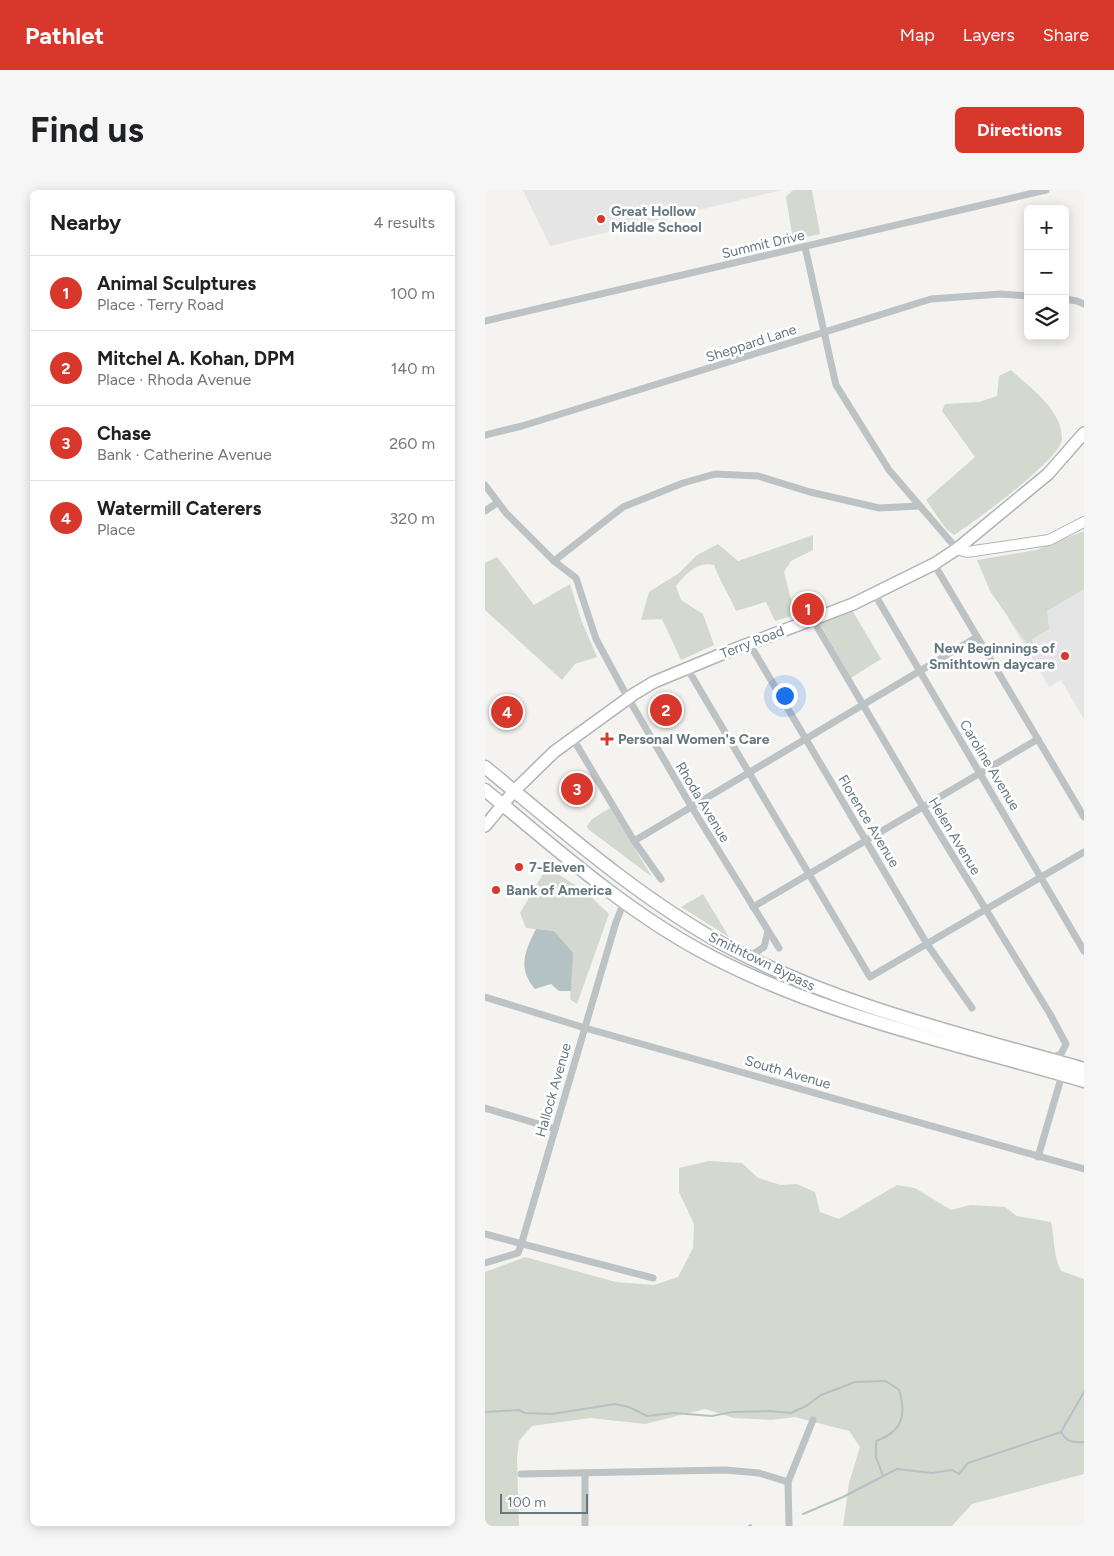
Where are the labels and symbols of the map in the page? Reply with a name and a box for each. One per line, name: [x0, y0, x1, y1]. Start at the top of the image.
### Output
place label: Great Hollow Middle School: [611, 203, 702, 236]
marker: Great Hollow Middle School: [595, 213, 607, 225]
street label: Summit Drive: [720, 227, 807, 262]
street label: Sheppard Lane: [704, 321, 799, 366]
pin: 1: [792, 590, 824, 628]
street label: Terry Road: [718, 623, 787, 662]
place label: New Beginnings of Smithtown daycare: [929, 640, 1055, 673]
marker: New Beginnings of Smithtown daycare: [1059, 650, 1071, 662]
your location: [772, 683, 798, 709]
pin: 2: [650, 691, 682, 729]
pin: 4: [491, 693, 523, 731]
street label: Caroline Avenue: [956, 717, 1023, 814]
place label: Personal Women's Care: [618, 731, 770, 748]
marker: Personal Women's Care: [600, 732, 614, 746]
street label: Rhoda Avenue: [672, 759, 733, 846]
pin: 3: [561, 770, 593, 808]
street label: Florence Avenue: [834, 772, 903, 871]
street label: Helen Avenue: [925, 794, 985, 878]
place label: 7-Eleven: [529, 859, 585, 876]
marker: 7-Eleven: [513, 861, 525, 873]
place label: Bank of America: [506, 882, 612, 899]
marker: Bank of America: [490, 884, 502, 896]
street label: Smithtown Bypass: [706, 928, 818, 995]
street label: Hallock Avenue: [532, 1041, 575, 1139]
street label: South Avenue: [743, 1052, 833, 1093]
scale bar: [500, 1491, 587, 1514]

